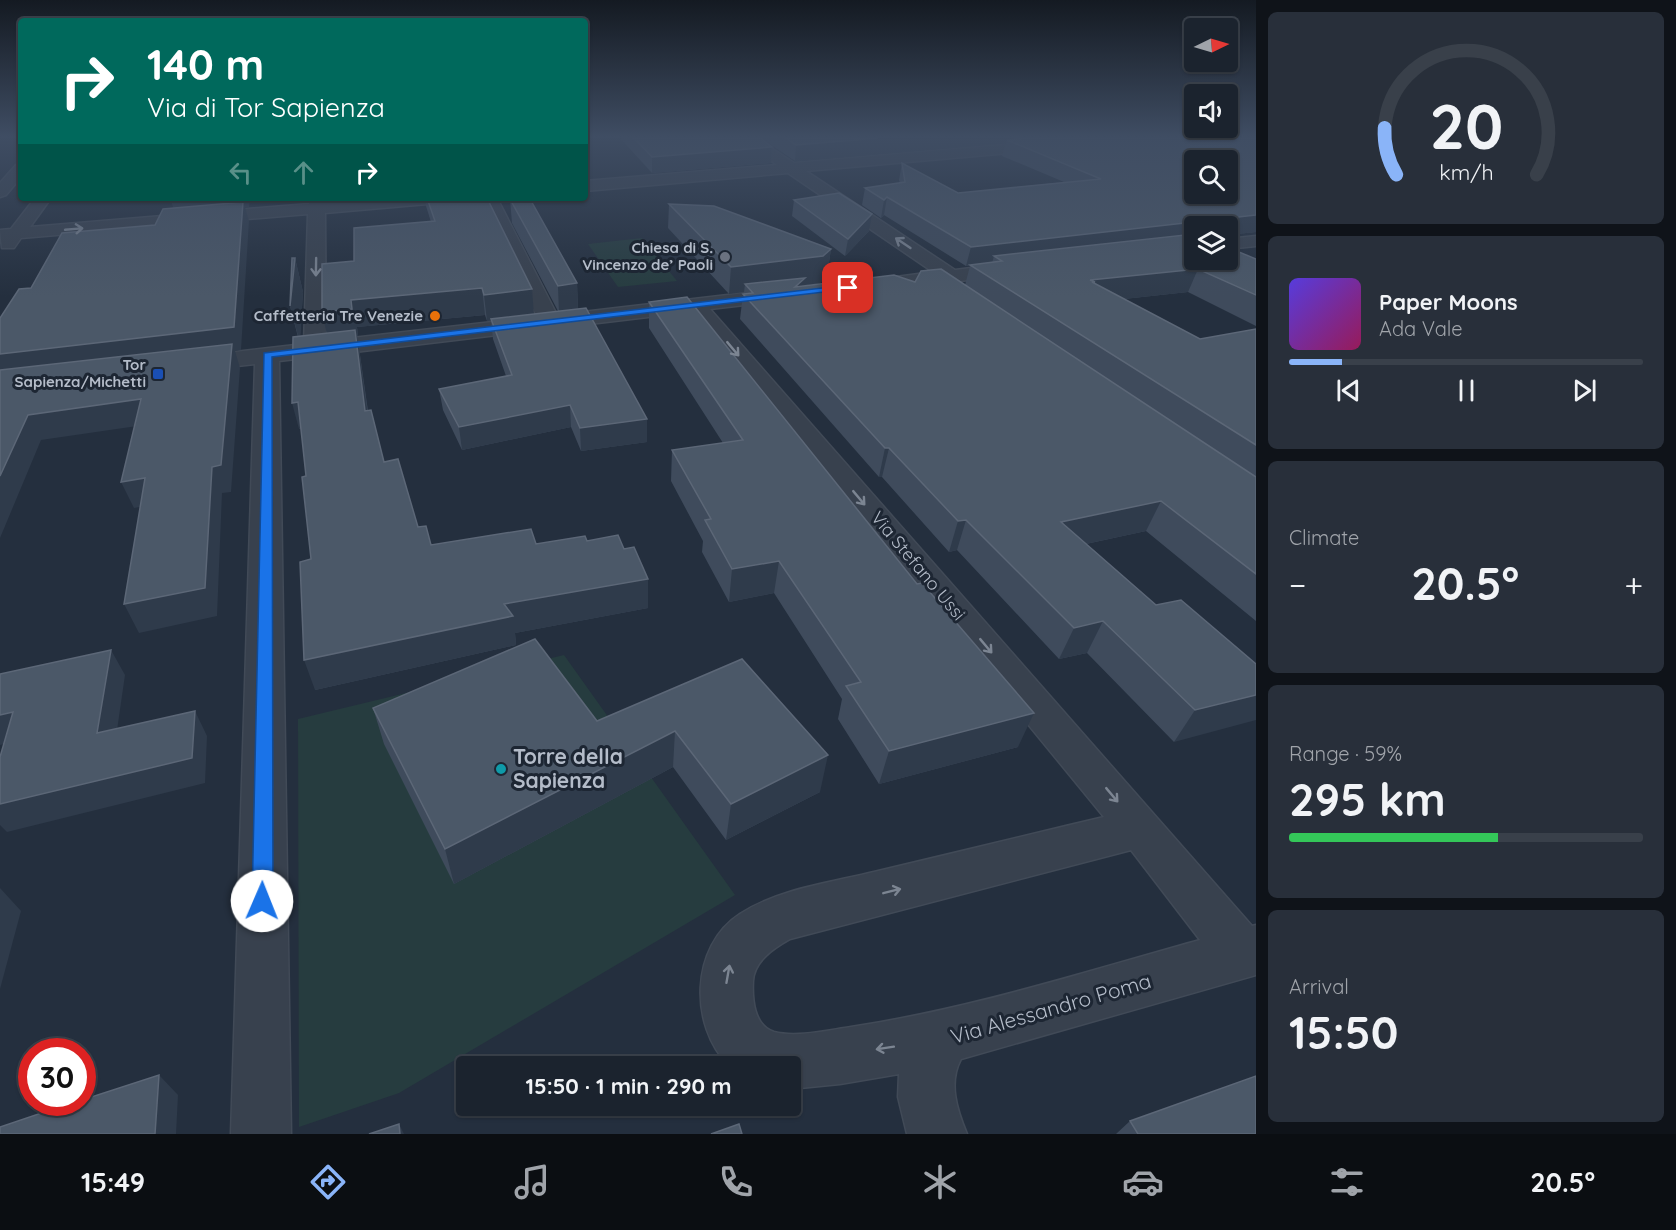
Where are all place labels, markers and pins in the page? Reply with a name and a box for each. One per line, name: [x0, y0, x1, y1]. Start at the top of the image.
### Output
place label: Chiesa di S. Vincenzo de’ Paoli: [582, 238, 713, 274]
marker: Chiesa di S. Vincenzo de’ Paoli: [718, 250, 732, 264]
pin: [822, 262, 873, 313]
place label: Caffetteria Tre Venezie: [254, 306, 423, 325]
marker: Caffetteria Tre Venezie: [428, 309, 442, 323]
place label: Tor Sapienza/Michetti: [15, 355, 146, 391]
marker: Tor Sapienza/Michetti: [151, 367, 165, 381]
place label: Torre della Sapienza: [513, 743, 623, 793]
marker: Torre della Sapienza: [494, 762, 508, 776]

